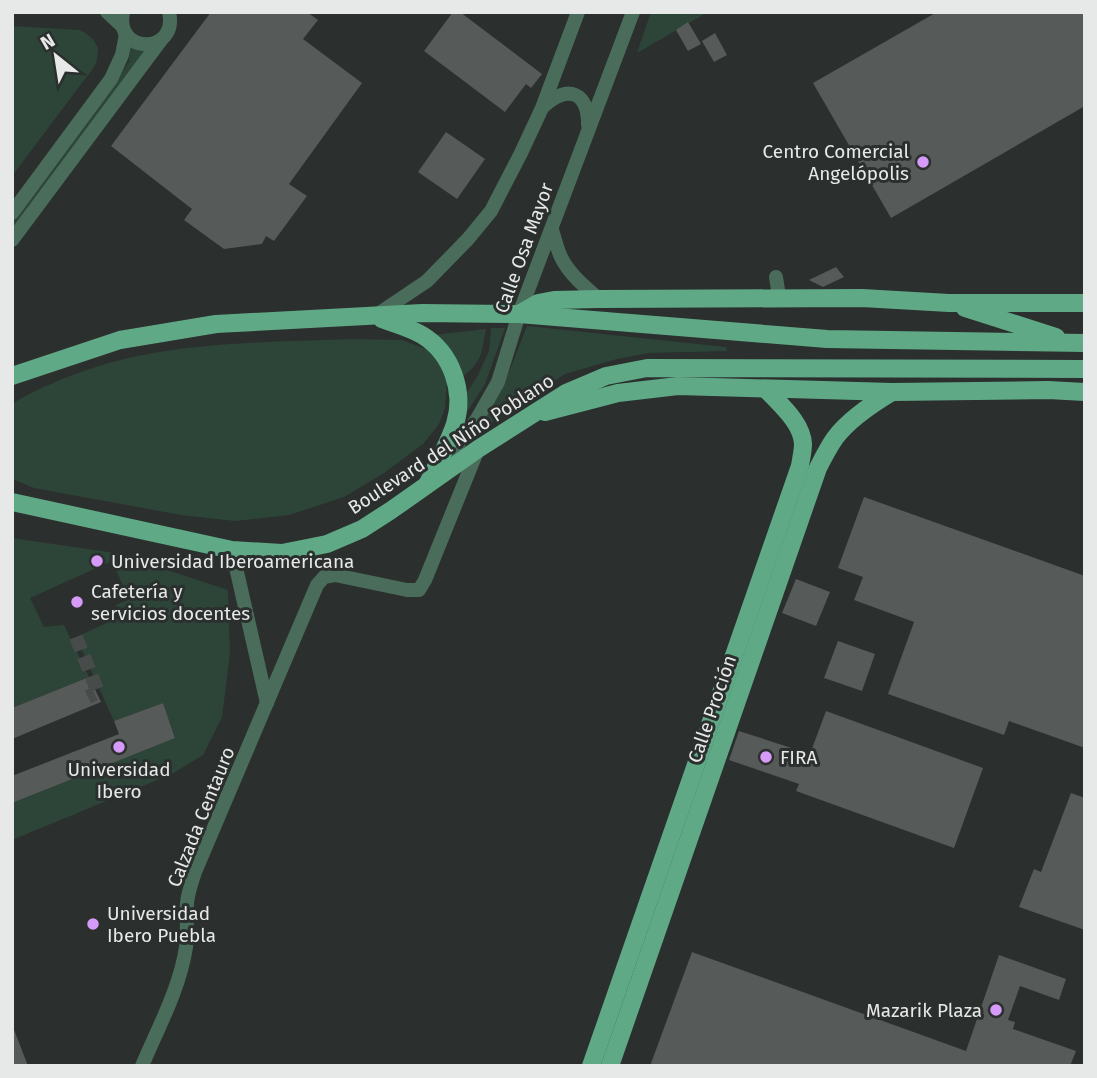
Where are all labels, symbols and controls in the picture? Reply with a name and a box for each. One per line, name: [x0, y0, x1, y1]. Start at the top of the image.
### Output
north arrow: [21, 21, 91, 91]
text: N: [37, 29, 59, 55]
place label: Centro Comercial Angelópolis: [763, 140, 909, 185]
marker: Centro Comercial Angelópolis: [915, 154, 931, 170]
street label: Calle Osa Mayor: [490, 179, 558, 316]
street label: Boulevard del Niño Poblano: [344, 369, 558, 519]
place label: Universidad Iberoamericana: [111, 550, 354, 573]
marker: Universidad Iberoamericana: [89, 553, 105, 569]
place label: Cafetería y servicios docentes: [91, 580, 250, 625]
marker: Cafetería y servicios docentes: [69, 594, 85, 610]
street label: Calle Proción: [683, 652, 741, 766]
marker: Universidad Ibero: [111, 739, 127, 755]
street label: Calzada Centauro: [162, 744, 240, 890]
place label: FIRA: [780, 746, 817, 769]
marker: FIRA: [758, 749, 774, 765]
place label: Universidad Ibero: [67, 758, 171, 803]
place label: Universidad Ibero Puebla: [107, 902, 216, 947]
marker: Universidad Ibero Puebla: [85, 916, 101, 932]
place label: Mazarik Plaza: [866, 999, 982, 1022]
marker: Mazarik Plaza: [988, 1002, 1004, 1018]

